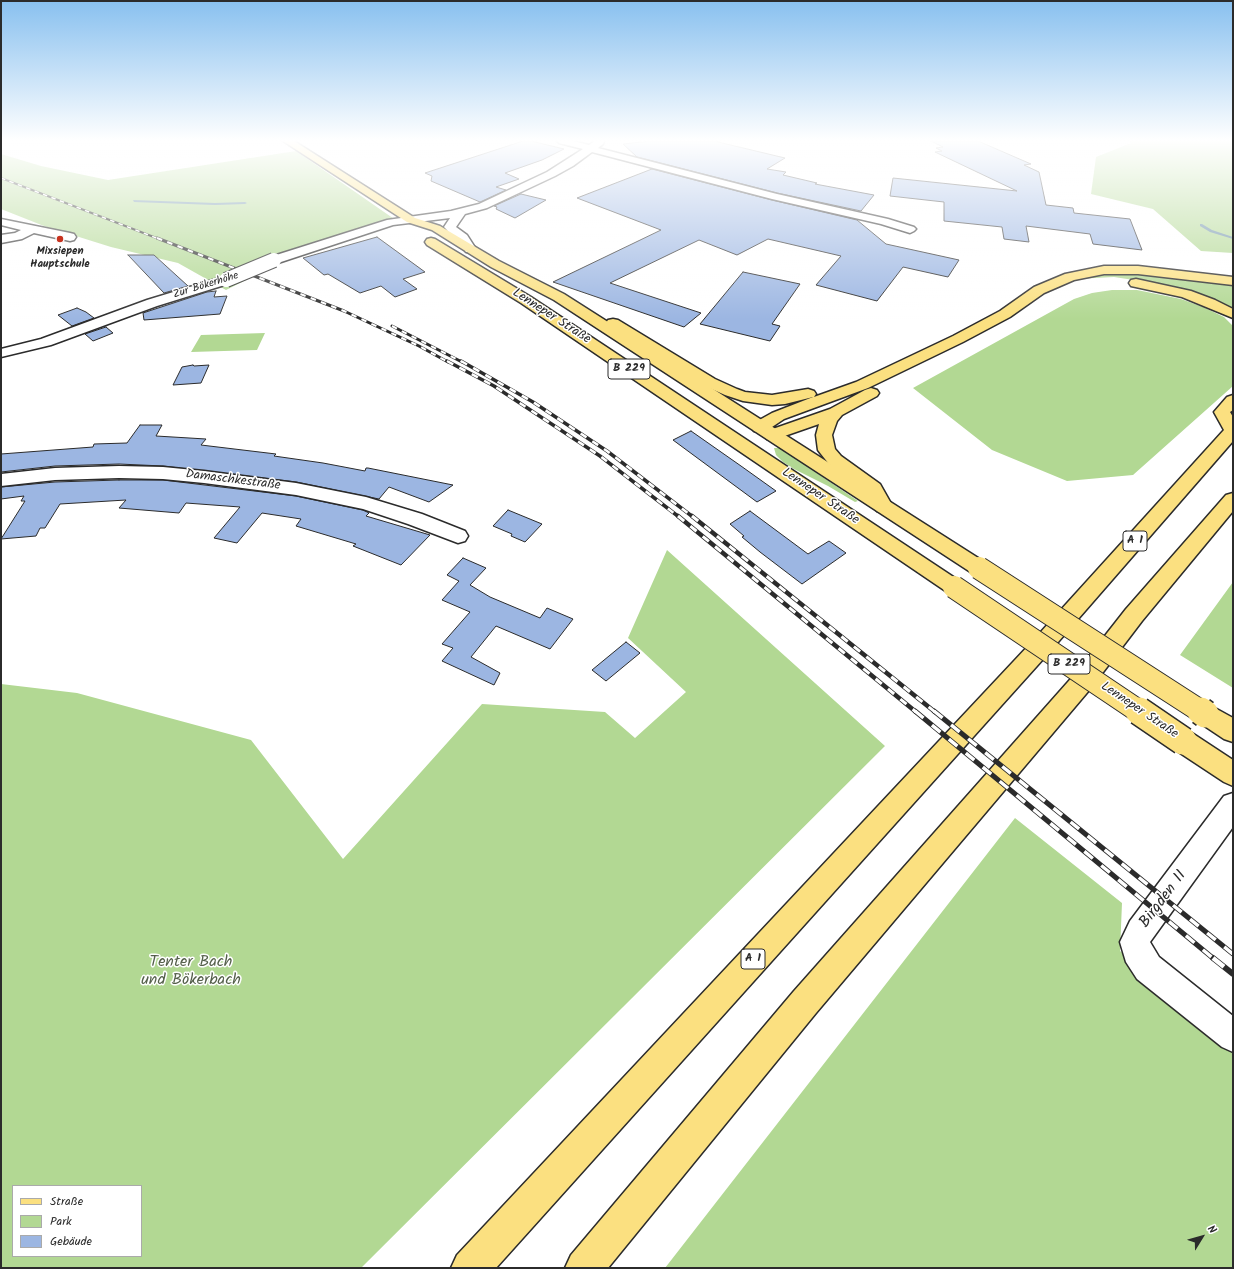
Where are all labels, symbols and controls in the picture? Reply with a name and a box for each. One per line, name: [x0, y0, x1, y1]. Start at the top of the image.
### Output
marker: Mixsiepen Hauptschule: [55, 234, 65, 244]
place label: Mixsiepen Hauptschule: [30, 245, 90, 271]
street label: Zur Bökerhöhe: [172, 270, 240, 302]
street label: Lenneper Straße: [509, 286, 593, 348]
road number: B 229: [608, 359, 650, 379]
street label: Lenneper Straße: [778, 465, 862, 529]
street label: Damaschkestraße: [185, 467, 281, 495]
road number: A 1: [1123, 531, 1147, 551]
road number: B 229: [1048, 654, 1090, 674]
street label: Lenneper Straße: [1097, 679, 1181, 743]
street label: Birgden II: [1136, 867, 1192, 933]
road number: A 1: [741, 949, 765, 969]
park label: Tenter Bach und Bökerbach: [141, 953, 241, 991]
legend: [12, 1185, 142, 1257]
text: Straße: [50, 1192, 83, 1211]
text: Park: [50, 1212, 72, 1231]
north arrow: [1182, 1217, 1222, 1257]
text: N: [1202, 1222, 1221, 1238]
text: Gebäude: [50, 1232, 92, 1251]

